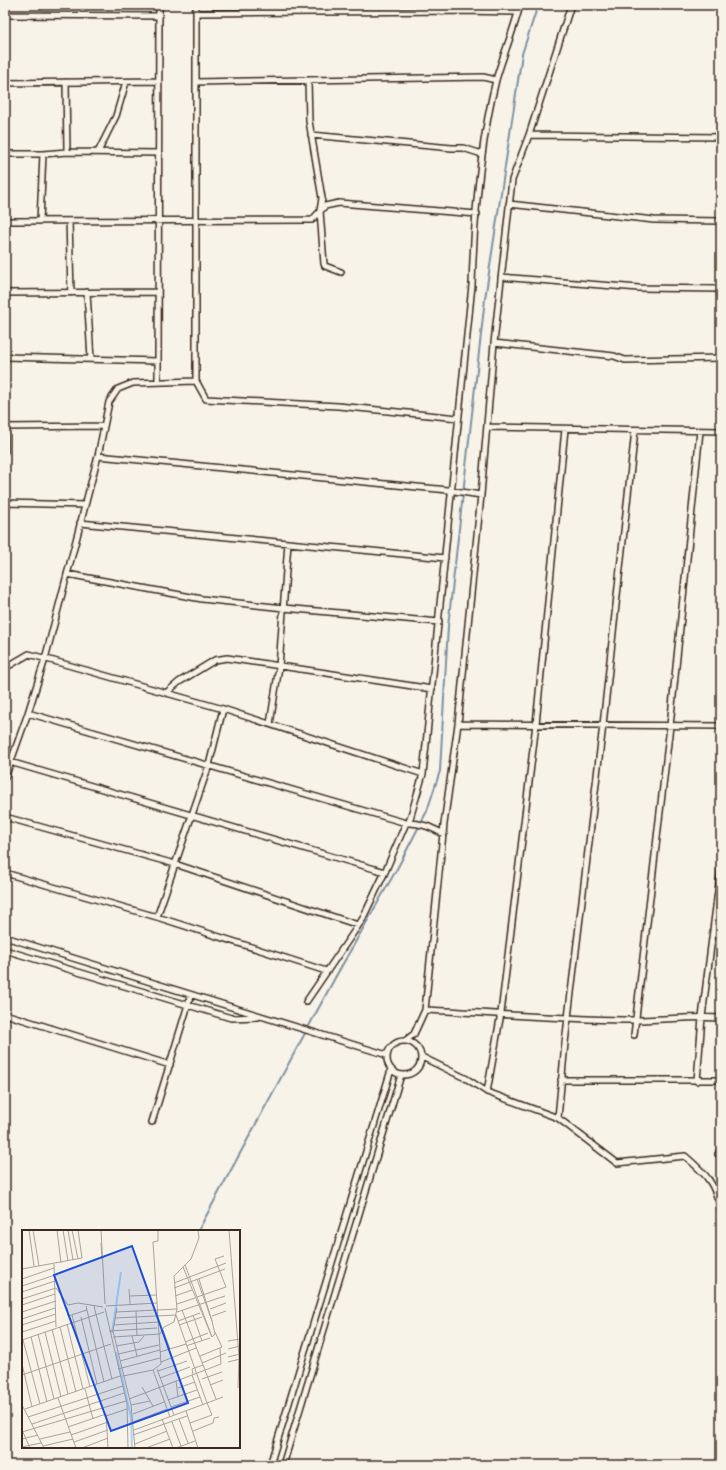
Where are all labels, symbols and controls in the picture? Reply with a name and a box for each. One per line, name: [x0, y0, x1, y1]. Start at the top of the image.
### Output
inset map: [22, 1230, 240, 1448]

